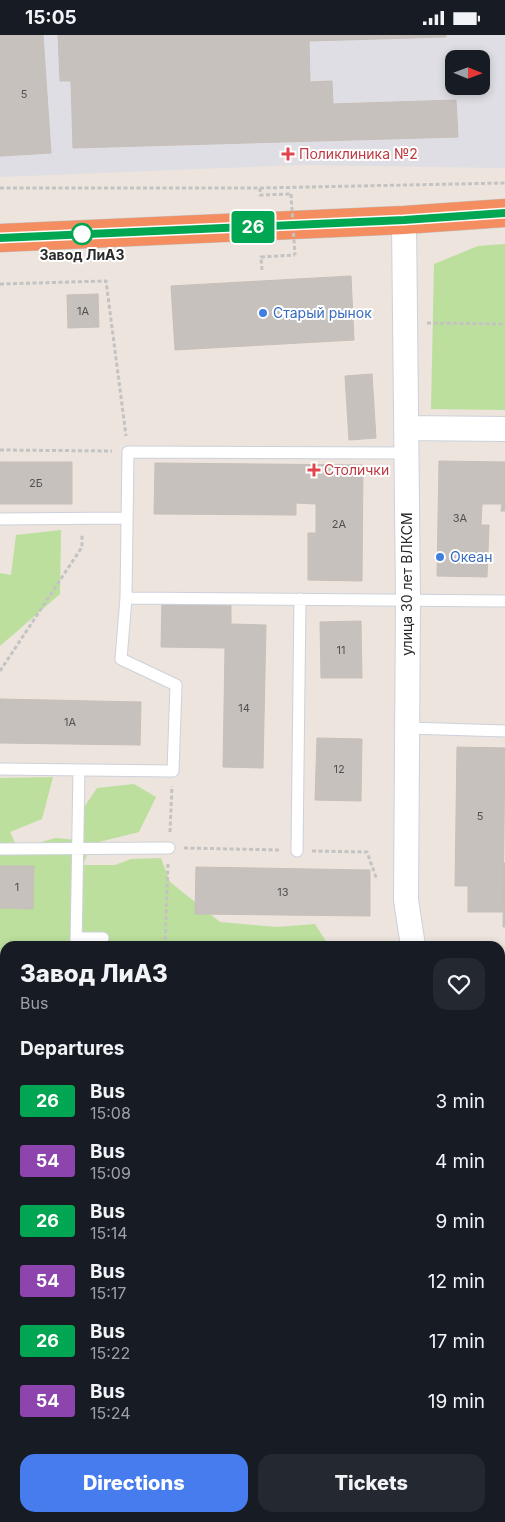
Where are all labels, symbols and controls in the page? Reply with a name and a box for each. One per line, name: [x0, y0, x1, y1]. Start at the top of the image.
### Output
text: 15:05: [25, 6, 77, 29]
north arrow: [445, 50, 490, 95]
map controls: [445, 50, 490, 95]
house number: 5: [21, 87, 28, 101]
place label: Поликлиника №2: [299, 145, 418, 162]
marker: Поликлиника №2: [281, 147, 295, 161]
line badge: 26: [230, 211, 276, 243]
text: 26: [241, 216, 265, 237]
marker: Завод ЛиАЗ: [71, 223, 93, 245]
place label: Завод ЛиАЗ: [39, 246, 125, 263]
house number: 1А: [77, 304, 89, 318]
place label: Старый рынок: [273, 304, 372, 321]
marker: Старый рынок: [257, 307, 269, 319]
place label: Столички: [324, 461, 389, 478]
marker: Столички: [308, 464, 320, 476]
house number: 2Б: [29, 476, 43, 490]
house number: 3А: [453, 511, 468, 525]
street label: улица 30 лет ВЛКСМ: [398, 512, 415, 656]
house number: 2А: [332, 517, 347, 531]
place label: Океан: [450, 548, 492, 565]
marker: Океан: [434, 551, 446, 563]
house number: 11: [337, 643, 345, 657]
house number: 14: [238, 701, 250, 715]
house number: 1А: [64, 715, 76, 729]
house number: 12: [333, 762, 345, 776]
house number: 5: [477, 809, 484, 823]
house number: 1: [15, 880, 19, 894]
house number: 13: [277, 885, 289, 899]
button: heart: [433, 958, 485, 1010]
text: Завод ЛиАЗ: [20, 959, 168, 988]
text: Bus: [20, 993, 48, 1013]
text: Departures: [20, 1037, 124, 1060]
text: Bus: [90, 1080, 125, 1103]
text: 26: [36, 1090, 59, 1111]
text: 3 min: [435, 1090, 485, 1113]
text: 15:08: [90, 1103, 131, 1123]
text: Bus: [90, 1140, 125, 1163]
text: 54: [36, 1150, 59, 1171]
text: 4 min: [435, 1150, 485, 1173]
text: 15:09: [90, 1163, 131, 1183]
text: Bus: [90, 1200, 125, 1223]
text: 26: [36, 1210, 59, 1231]
text: 9 min: [435, 1210, 485, 1233]
text: 15:14: [90, 1223, 128, 1243]
text: Bus: [90, 1260, 125, 1283]
text: 54: [36, 1270, 59, 1291]
text: 12 min: [428, 1270, 485, 1293]
text: 15:17: [90, 1283, 126, 1303]
text: Bus: [90, 1320, 125, 1343]
text: 26: [36, 1330, 59, 1351]
text: 17 min: [429, 1330, 485, 1353]
text: 15:22: [90, 1343, 130, 1363]
text: Bus: [90, 1380, 125, 1403]
text: 54: [36, 1390, 59, 1411]
text: 19 min: [428, 1390, 485, 1413]
text: 15:24: [90, 1403, 131, 1423]
button: Directions: [20, 1454, 248, 1512]
button: Tickets: [258, 1454, 485, 1512]

